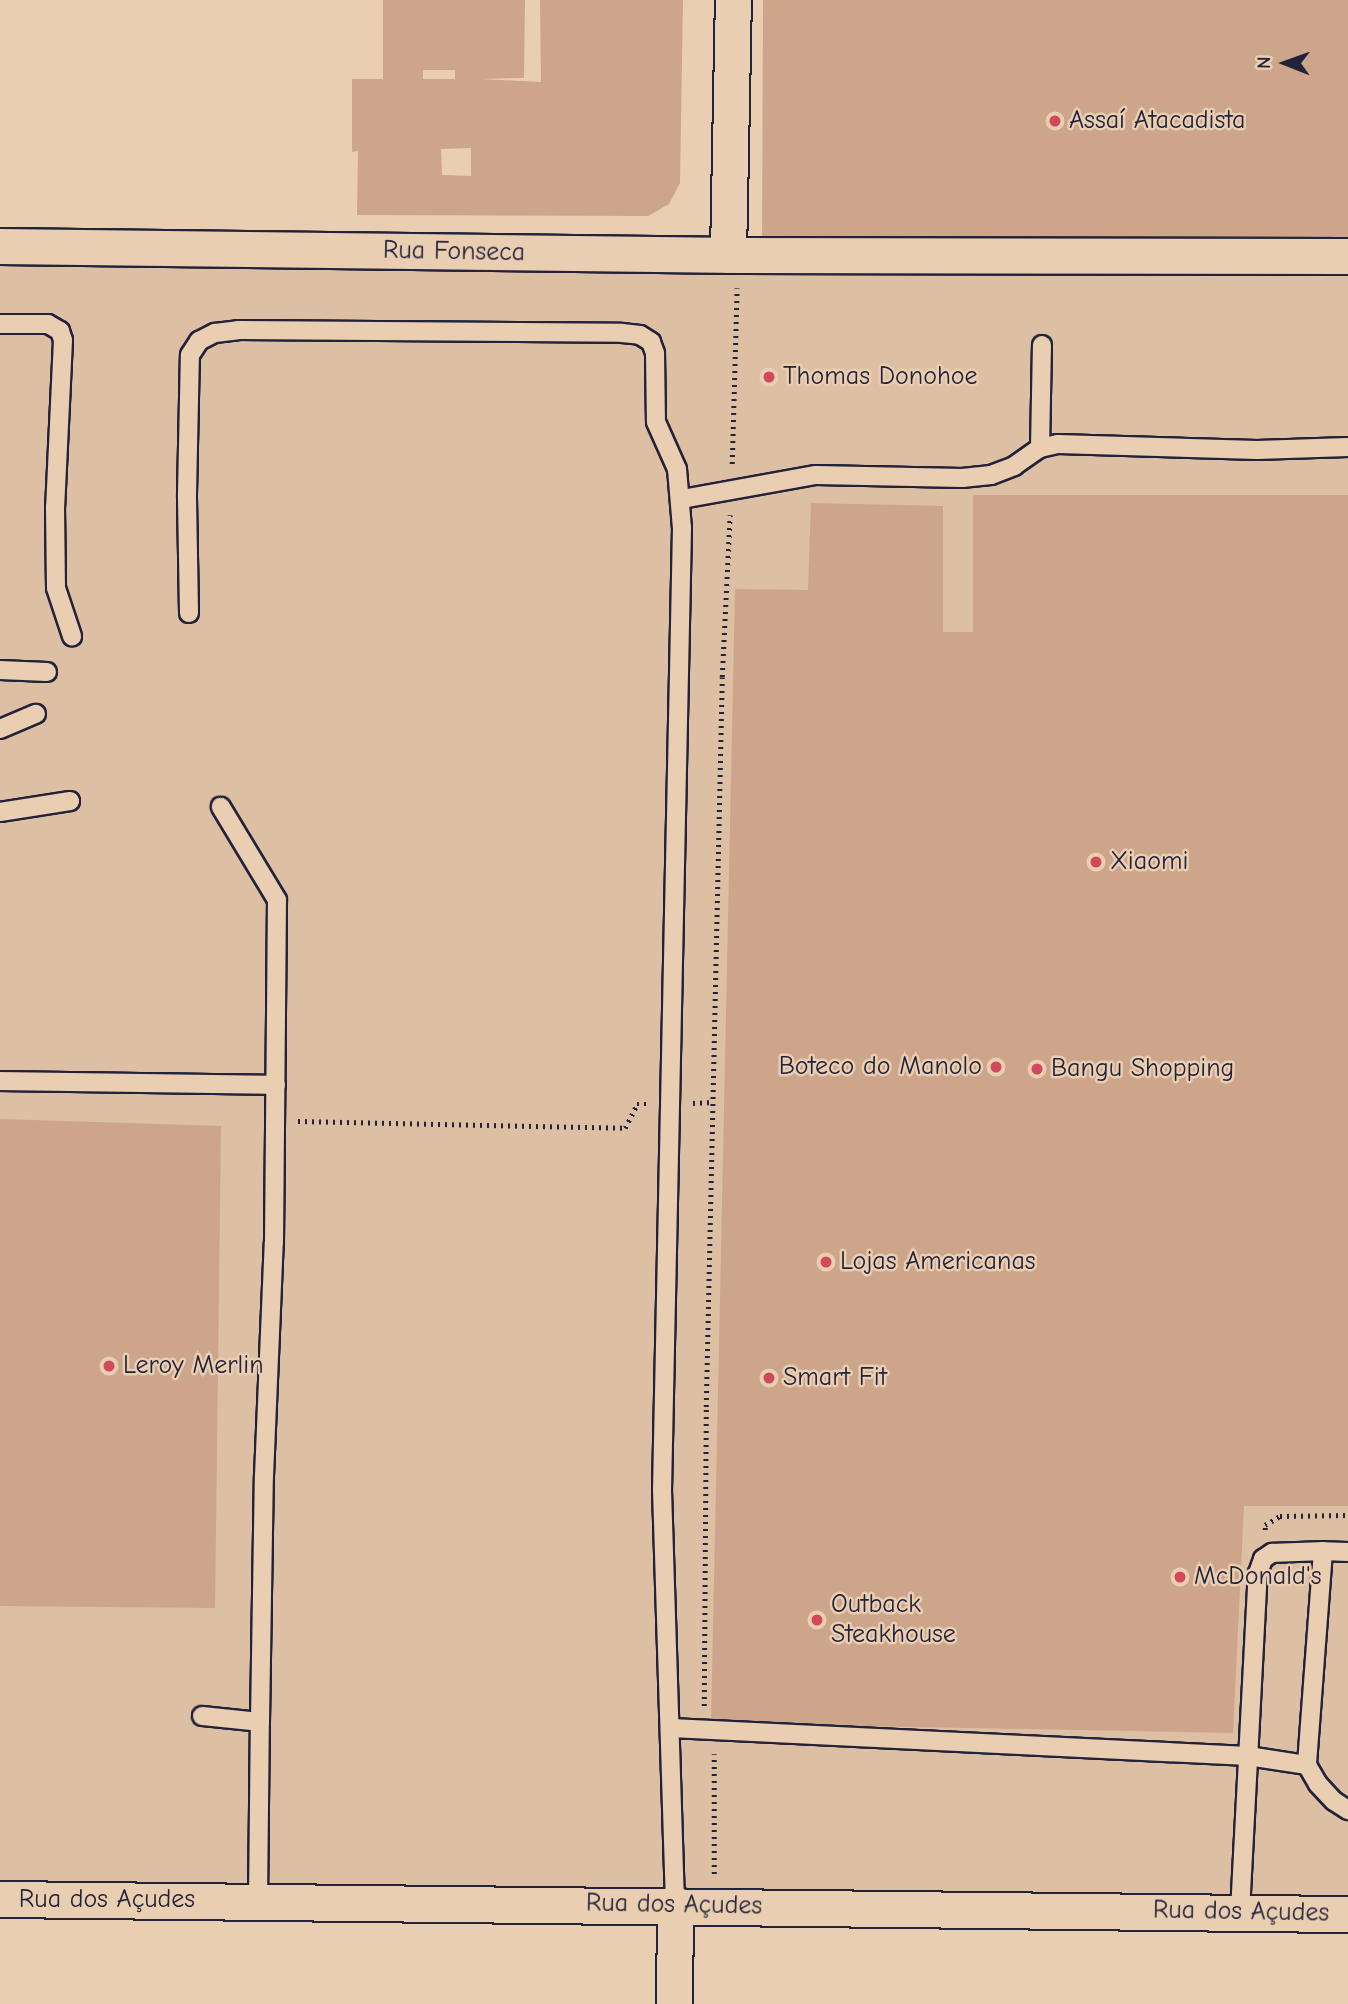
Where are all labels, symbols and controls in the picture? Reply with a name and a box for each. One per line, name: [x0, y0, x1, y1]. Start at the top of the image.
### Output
north arrow: [1250, 28, 1320, 98]
text: N: [1253, 56, 1275, 69]
place label: Assaí Atacadista: [1069, 105, 1245, 137]
marker: Assaí Atacadista: [1047, 113, 1063, 129]
street label: Rua Fonseca: [383, 235, 525, 269]
place label: Thomas Donohoe: [783, 361, 978, 393]
marker: Thomas Donohoe: [761, 369, 777, 385]
place label: Xiaomi: [1110, 846, 1188, 878]
marker: Xiaomi: [1088, 854, 1104, 870]
place label: Boteco do Manolo: [779, 1051, 982, 1083]
place label: Bangu Shopping: [1051, 1053, 1234, 1085]
marker: Boteco do Manolo: [988, 1059, 1004, 1075]
marker: Bangu Shopping: [1029, 1061, 1045, 1077]
place label: Lojas Americanas: [840, 1246, 1036, 1278]
marker: Lojas Americanas: [818, 1254, 834, 1270]
place label: Leroy Merlin: [123, 1350, 264, 1382]
marker: Leroy Merlin: [101, 1358, 117, 1374]
place label: Smart Fit: [783, 1362, 887, 1394]
marker: Smart Fit: [761, 1370, 777, 1386]
place label: McDonald's: [1194, 1561, 1322, 1593]
marker: McDonald's: [1172, 1569, 1188, 1585]
place label: Outback Steakhouse: [831, 1589, 956, 1650]
marker: Outback Steakhouse: [809, 1612, 825, 1628]
street label: Rua dos Açudes: [19, 1884, 195, 1916]
street label: Rua dos Açudes: [586, 1888, 762, 1922]
street label: Rua dos Açudes: [1153, 1895, 1329, 1929]

